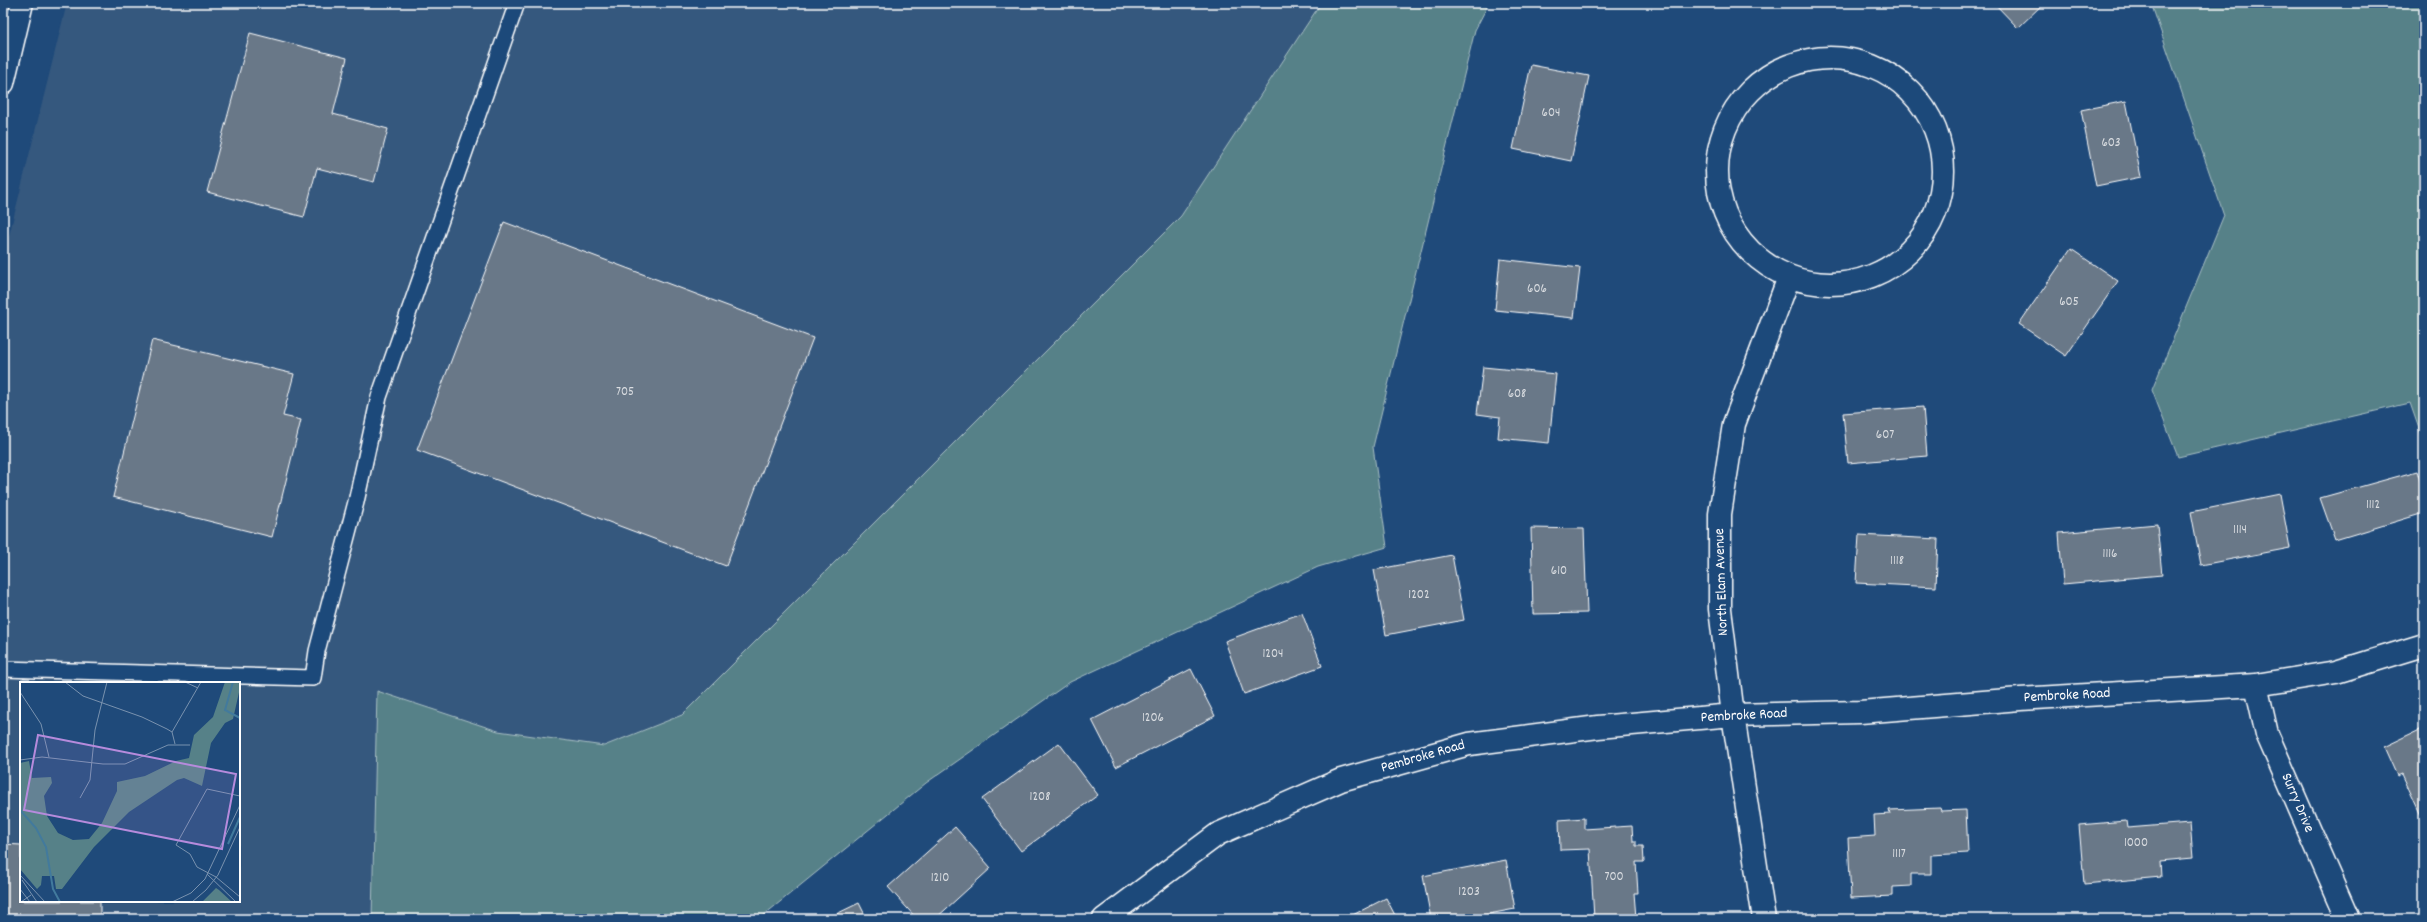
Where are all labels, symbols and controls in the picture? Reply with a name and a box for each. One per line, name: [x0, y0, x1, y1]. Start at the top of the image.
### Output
house number: 604: [1542, 104, 1560, 123]
house number: 603: [2101, 134, 2121, 153]
house number: 606: [1527, 280, 1547, 299]
house number: 605: [2059, 293, 2079, 312]
house number: 705: [616, 383, 634, 402]
house number: 608: [1508, 385, 1526, 404]
house number: 607: [1876, 426, 1894, 445]
house number: 1112: [2366, 496, 2380, 515]
house number: 1114: [2233, 521, 2247, 540]
street label: North Elam Avenue: [1709, 527, 1735, 636]
house number: 1116: [2103, 545, 2117, 564]
house number: 1118: [1890, 552, 1904, 571]
house number: 610: [1551, 562, 1567, 581]
house number: 1202: [1408, 586, 1430, 605]
house number: 1204: [1262, 645, 1284, 664]
inset map: [20, 682, 240, 902]
street label: Pembroke Road: [2023, 683, 2111, 709]
street label: Pembroke Road: [1700, 703, 1788, 729]
house number: 1206: [1142, 709, 1164, 728]
street label: Pembroke Road: [1378, 734, 1468, 780]
street label: Surry Drive: [2275, 770, 2320, 836]
house number: 1208: [1030, 788, 1050, 807]
house number: 1000: [2124, 834, 2148, 853]
house number: 1117: [1892, 845, 1906, 864]
house number: 700: [1604, 868, 1624, 887]
house number: 1210: [931, 869, 949, 888]
house number: 1203: [1458, 883, 1480, 902]

